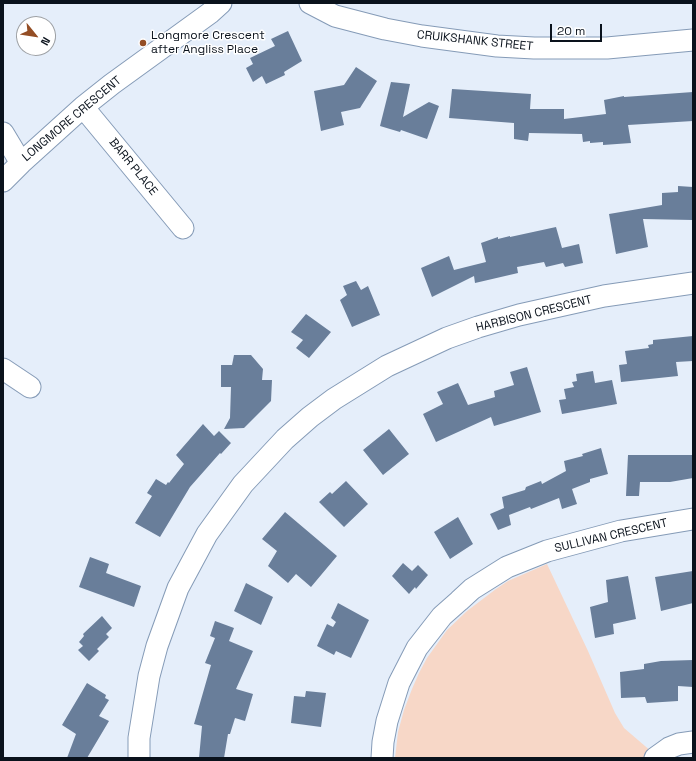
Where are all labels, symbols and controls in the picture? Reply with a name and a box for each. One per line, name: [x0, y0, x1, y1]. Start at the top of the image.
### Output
north arrow: [16, 16, 56, 56]
scale bar: [552, 16, 604, 42]
text: 20 m: [557, 23, 585, 39]
street label: CRUIKSHANK STREET: [416, 28, 534, 54]
place label: Longmore Crescent after Angliss Place: [151, 29, 265, 57]
text: N: [38, 35, 53, 48]
marker: Longmore Crescent after Angliss Place: [138, 38, 148, 48]
street label: LONGMORE CRESCENT: [20, 73, 124, 165]
street label: BARR PLACE: [106, 136, 160, 198]
street label: HARBISON CRESCENT: [474, 293, 594, 335]
street label: SULLIVAN CRESCENT: [553, 516, 669, 556]

